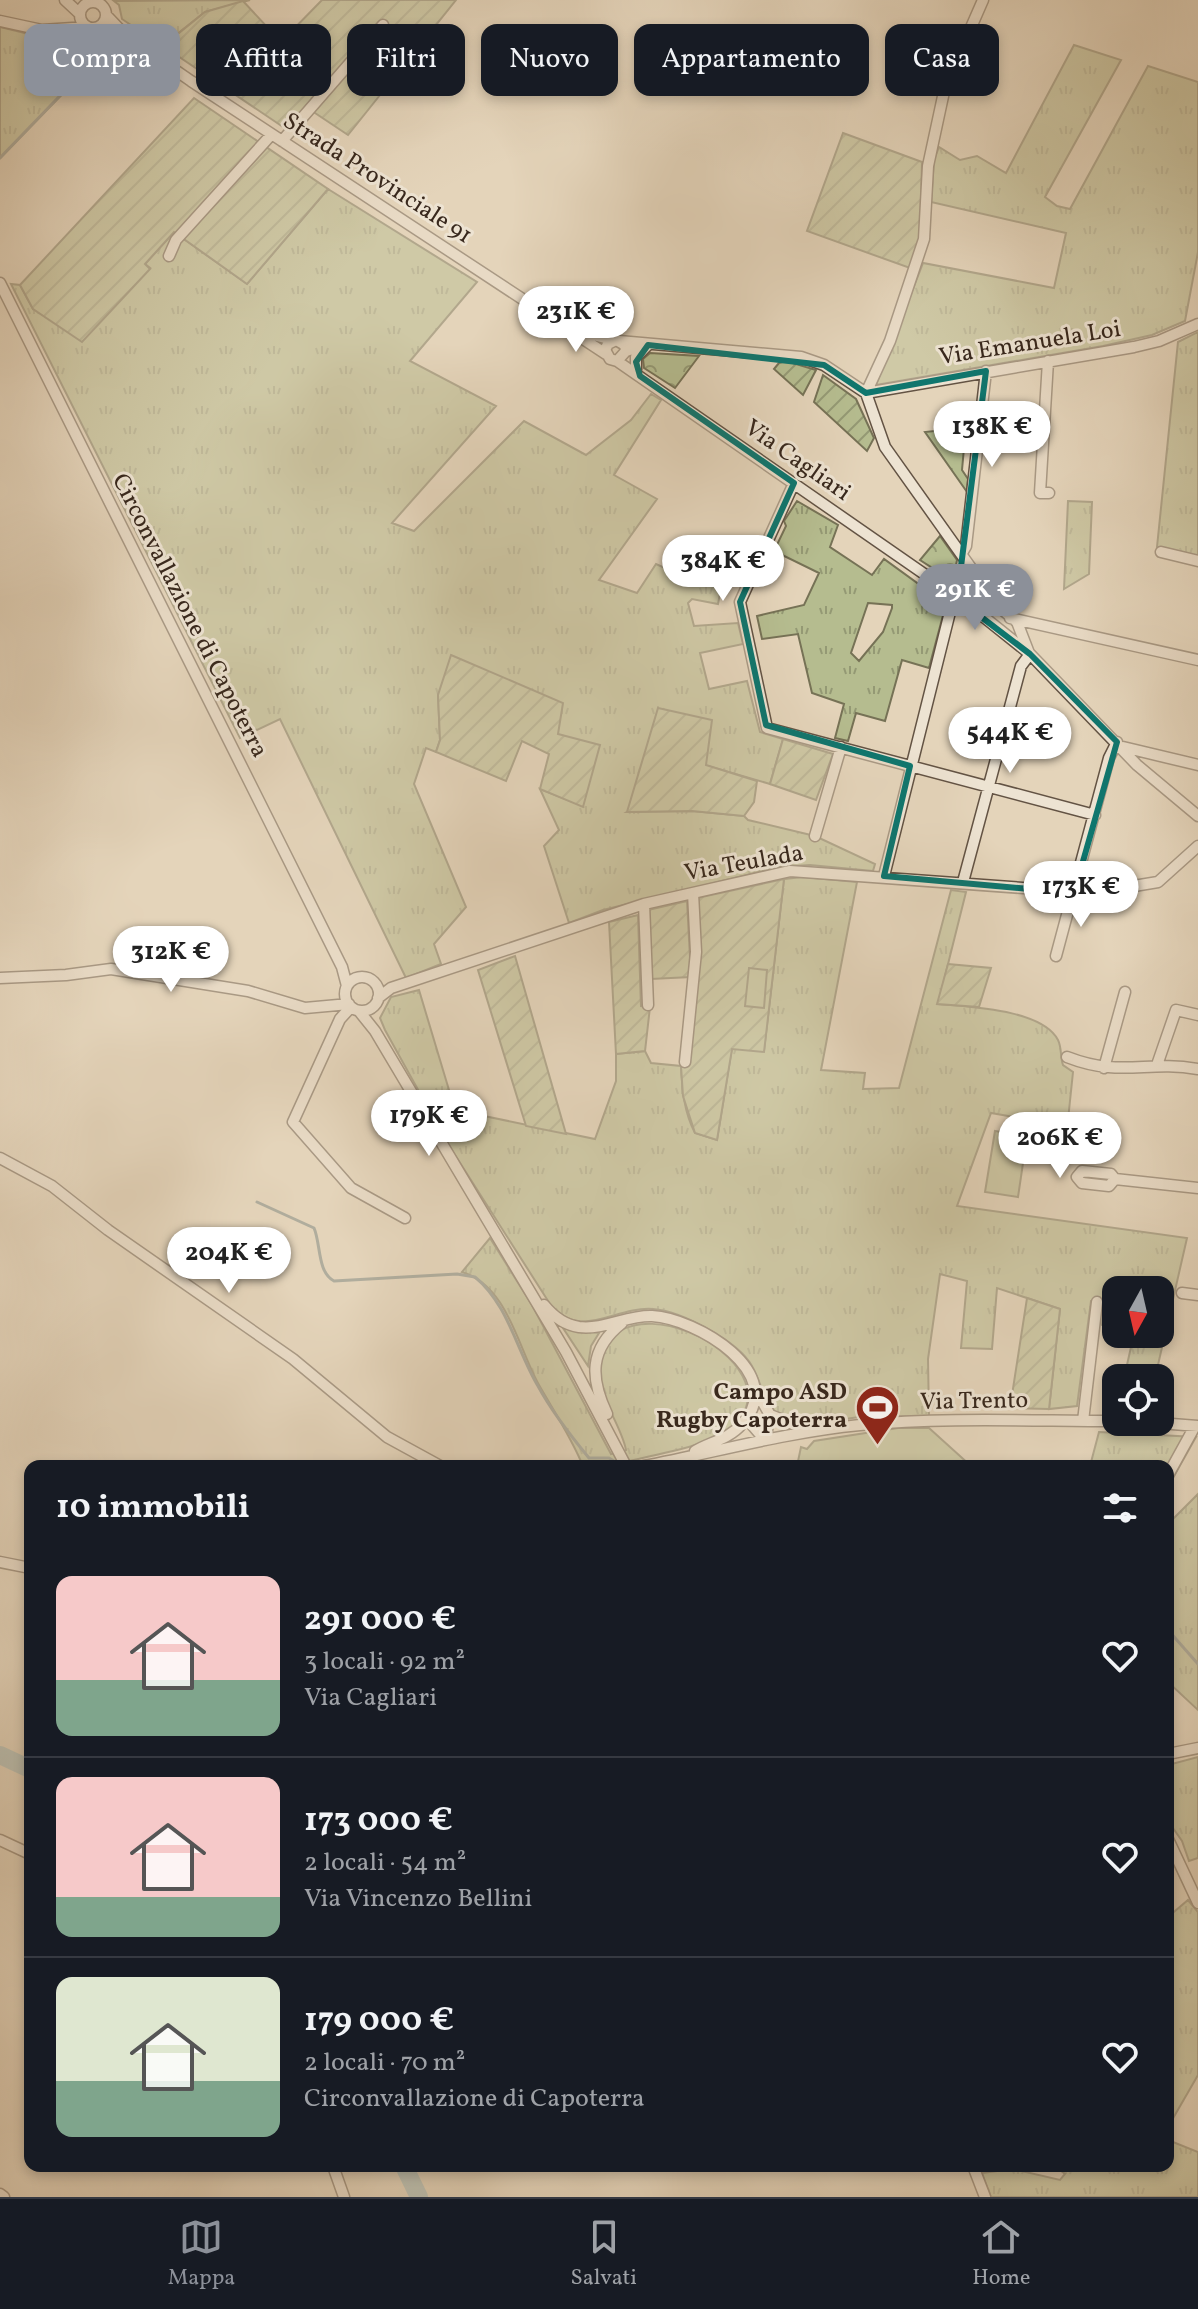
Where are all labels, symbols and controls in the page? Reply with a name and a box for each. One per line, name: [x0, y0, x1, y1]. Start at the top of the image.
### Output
chip: Compra: [24, 24, 180, 96]
chip: Affitta: [196, 24, 331, 96]
chip: Filtri: [347, 24, 465, 96]
chip: Nuovo: [481, 24, 618, 96]
chip: Appartamento: [634, 24, 869, 96]
chip: Casa: [885, 24, 999, 96]
street label: Strada Provinciale 91: [276, 105, 478, 253]
pin: 231K €: [511, 286, 641, 354]
text: 231K €: [536, 294, 616, 330]
street label: Via Emanuela Loi: [937, 313, 1123, 375]
pin: 138K €: [927, 401, 1057, 469]
text: 138K €: [951, 409, 1033, 445]
street label: Via Cagliari: [737, 412, 857, 510]
street label: Circonvallazione di Capoterra: [102, 468, 276, 764]
pin: 384K €: [658, 535, 788, 603]
text: 384K €: [680, 543, 766, 579]
pin: 291K €: [910, 564, 1040, 632]
text: 291K €: [934, 572, 1016, 608]
pin: 544K €: [945, 707, 1075, 775]
text: 544K €: [966, 715, 1054, 751]
street label: Via Teulada: [682, 837, 806, 891]
pin: 173K €: [1016, 861, 1146, 929]
text: 173K €: [1042, 869, 1120, 905]
pin: 312K €: [106, 926, 236, 994]
text: 312K €: [131, 934, 211, 970]
pin: 179K €: [364, 1090, 494, 1158]
text: 179K €: [389, 1098, 469, 1134]
pin: 206K €: [995, 1112, 1125, 1180]
text: 206K €: [1016, 1120, 1104, 1156]
pin: 204K €: [164, 1227, 294, 1295]
text: 204K €: [185, 1235, 273, 1271]
north arrow: [1102, 1276, 1174, 1348]
map controls: [1102, 1276, 1174, 1436]
button: locate: [1102, 1364, 1174, 1436]
place label: Campo ASD Rugby Capoterra: [656, 1376, 847, 1438]
sports icon: Campo ASD Rugby Capoterra: [854, 1383, 902, 1446]
street label: Via Trento: [920, 1384, 1028, 1420]
text: 10 immobili: [56, 1485, 250, 1532]
icon: filters: [1098, 1486, 1142, 1530]
text: 291 000 €: [304, 1597, 456, 1644]
icon: home: [120, 1608, 216, 1704]
icon: heart: [1098, 1634, 1142, 1678]
text: 3 locali · 92 m²: [304, 1644, 465, 1680]
text: Via Cagliari: [304, 1680, 437, 1716]
text: 173 000 €: [304, 1798, 453, 1845]
icon: home: [120, 1809, 216, 1905]
icon: heart: [1098, 1835, 1142, 1879]
text: 2 locali · 54 m²: [304, 1845, 466, 1881]
text: Via Vincenzo Bellini: [304, 1881, 532, 1917]
text: 179 000 €: [304, 1998, 454, 2045]
icon: home: [120, 2009, 216, 2105]
icon: heart: [1098, 2035, 1142, 2079]
text: 2 locali · 70 m²: [304, 2045, 465, 2081]
text: Circonvallazione di Capoterra: [304, 2081, 645, 2117]
tab: Mappa: [168, 2215, 235, 2294]
tab: Salvati: [571, 2215, 637, 2294]
tab: Home: [972, 2215, 1030, 2294]

